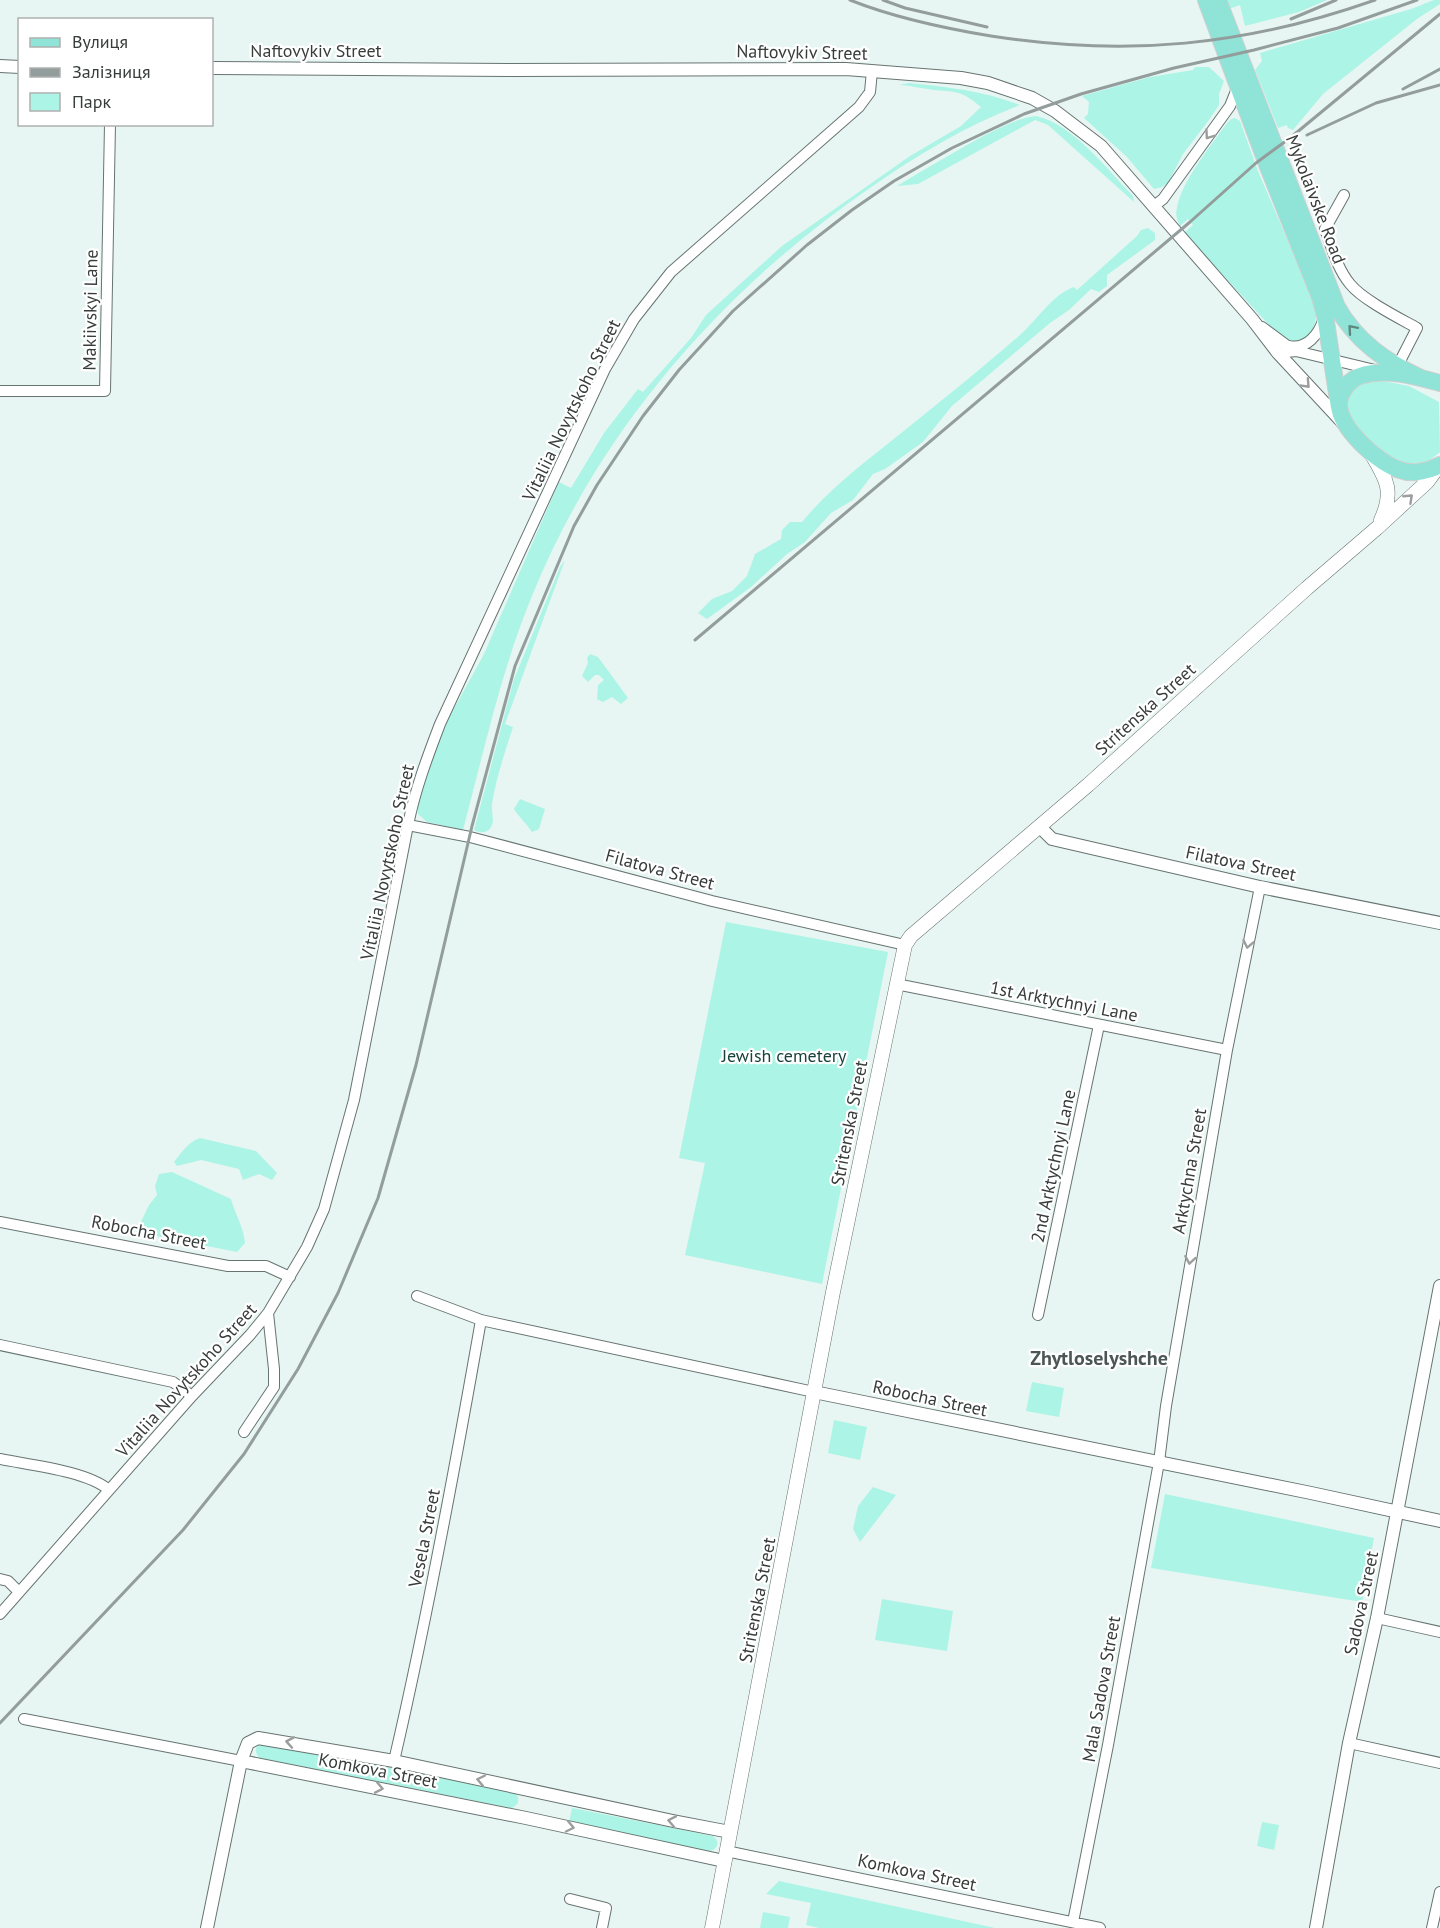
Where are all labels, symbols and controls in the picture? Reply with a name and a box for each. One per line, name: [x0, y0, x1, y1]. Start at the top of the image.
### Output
legend: [18, 18, 213, 126]
text: Вулиця: [72, 30, 128, 53]
street label: Naftovykiv Street: [250, 39, 382, 62]
street label: Naftovykiv Street: [736, 39, 868, 65]
text: Залізниця: [72, 60, 150, 83]
text: Парк: [72, 90, 112, 113]
one-way arrow: [1205, 129, 1216, 140]
street label: Mykolaivske Road: [1281, 131, 1351, 267]
street label: Makiivskyi Lane: [77, 249, 103, 371]
street label: Vitaliia Novytskoho Street: [517, 315, 625, 506]
one-way arrow: [1349, 325, 1360, 336]
one-way arrow: [1299, 377, 1310, 387]
one-way arrow: [1403, 494, 1413, 505]
street label: Stritenska Street: [1090, 658, 1200, 760]
street label: Vitaliia Novytskoho Street: [355, 762, 419, 963]
street label: Filatova Street: [1184, 840, 1298, 886]
street label: Filatova Street: [603, 843, 717, 895]
one-way arrow: [1242, 939, 1255, 949]
street label: 1st Arktychnyi Lane: [988, 975, 1140, 1027]
park label: Jewish cemetery: [721, 1044, 847, 1067]
street label: Stritenska Street: [826, 1058, 872, 1188]
street label: 2nd Arktychnyi Lane: [1026, 1087, 1080, 1245]
street label: Arktychna Street: [1167, 1106, 1211, 1236]
street label: Robocha Street: [90, 1210, 208, 1254]
one-way arrow: [1184, 1254, 1197, 1264]
street label: Vitaliia Novytskoho Street: [110, 1298, 261, 1463]
district label: Zhytloselyshche: [1030, 1345, 1168, 1371]
street label: Robocha Street: [871, 1375, 989, 1421]
street label: Vesela Street: [403, 1487, 445, 1590]
street label: Stritenska Street: [734, 1535, 780, 1665]
street label: Sadova Street: [1339, 1549, 1383, 1657]
street label: Mala Sadova Street: [1077, 1614, 1125, 1764]
one-way arrow: [285, 1737, 295, 1749]
street label: Komkova Street: [317, 1747, 439, 1793]
one-way arrow: [477, 1774, 487, 1787]
one-way arrow: [374, 1781, 384, 1794]
one-way arrow: [667, 1815, 677, 1828]
one-way arrow: [565, 1820, 575, 1833]
street label: Komkova Street: [856, 1848, 978, 1896]

